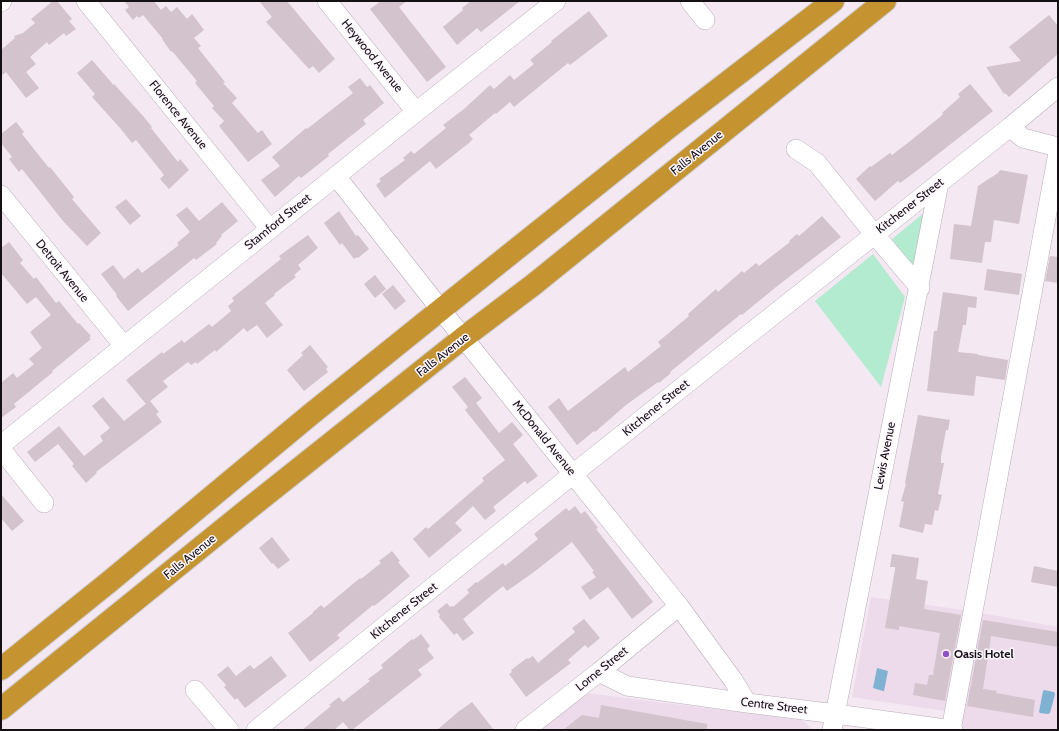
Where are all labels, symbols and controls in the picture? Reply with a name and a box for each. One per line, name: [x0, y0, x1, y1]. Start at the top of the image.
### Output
street label: Heywood Avenue: [338, 17, 406, 95]
street label: Florence Avenue: [146, 78, 210, 152]
street label: Falls Avenue: [668, 128, 726, 178]
street label: Kitchener Street: [873, 175, 947, 237]
street label: Stamford Street: [242, 191, 314, 253]
street label: Detroit Avenue: [32, 237, 92, 305]
street label: Falls Avenue: [414, 330, 472, 380]
street label: Kitchener Street: [620, 377, 692, 439]
street label: McDonald Avenue: [509, 397, 579, 479]
street label: Lewis Avenue: [871, 421, 899, 491]
street label: Falls Avenue: [161, 532, 219, 582]
street label: Kitchener Street: [368, 580, 440, 642]
street label: Lorne Street: [573, 644, 631, 694]
place label: Oasis Hotel: [954, 647, 1014, 661]
marker: Oasis Hotel: [941, 649, 951, 659]
street label: Centre Street: [740, 695, 808, 717]

